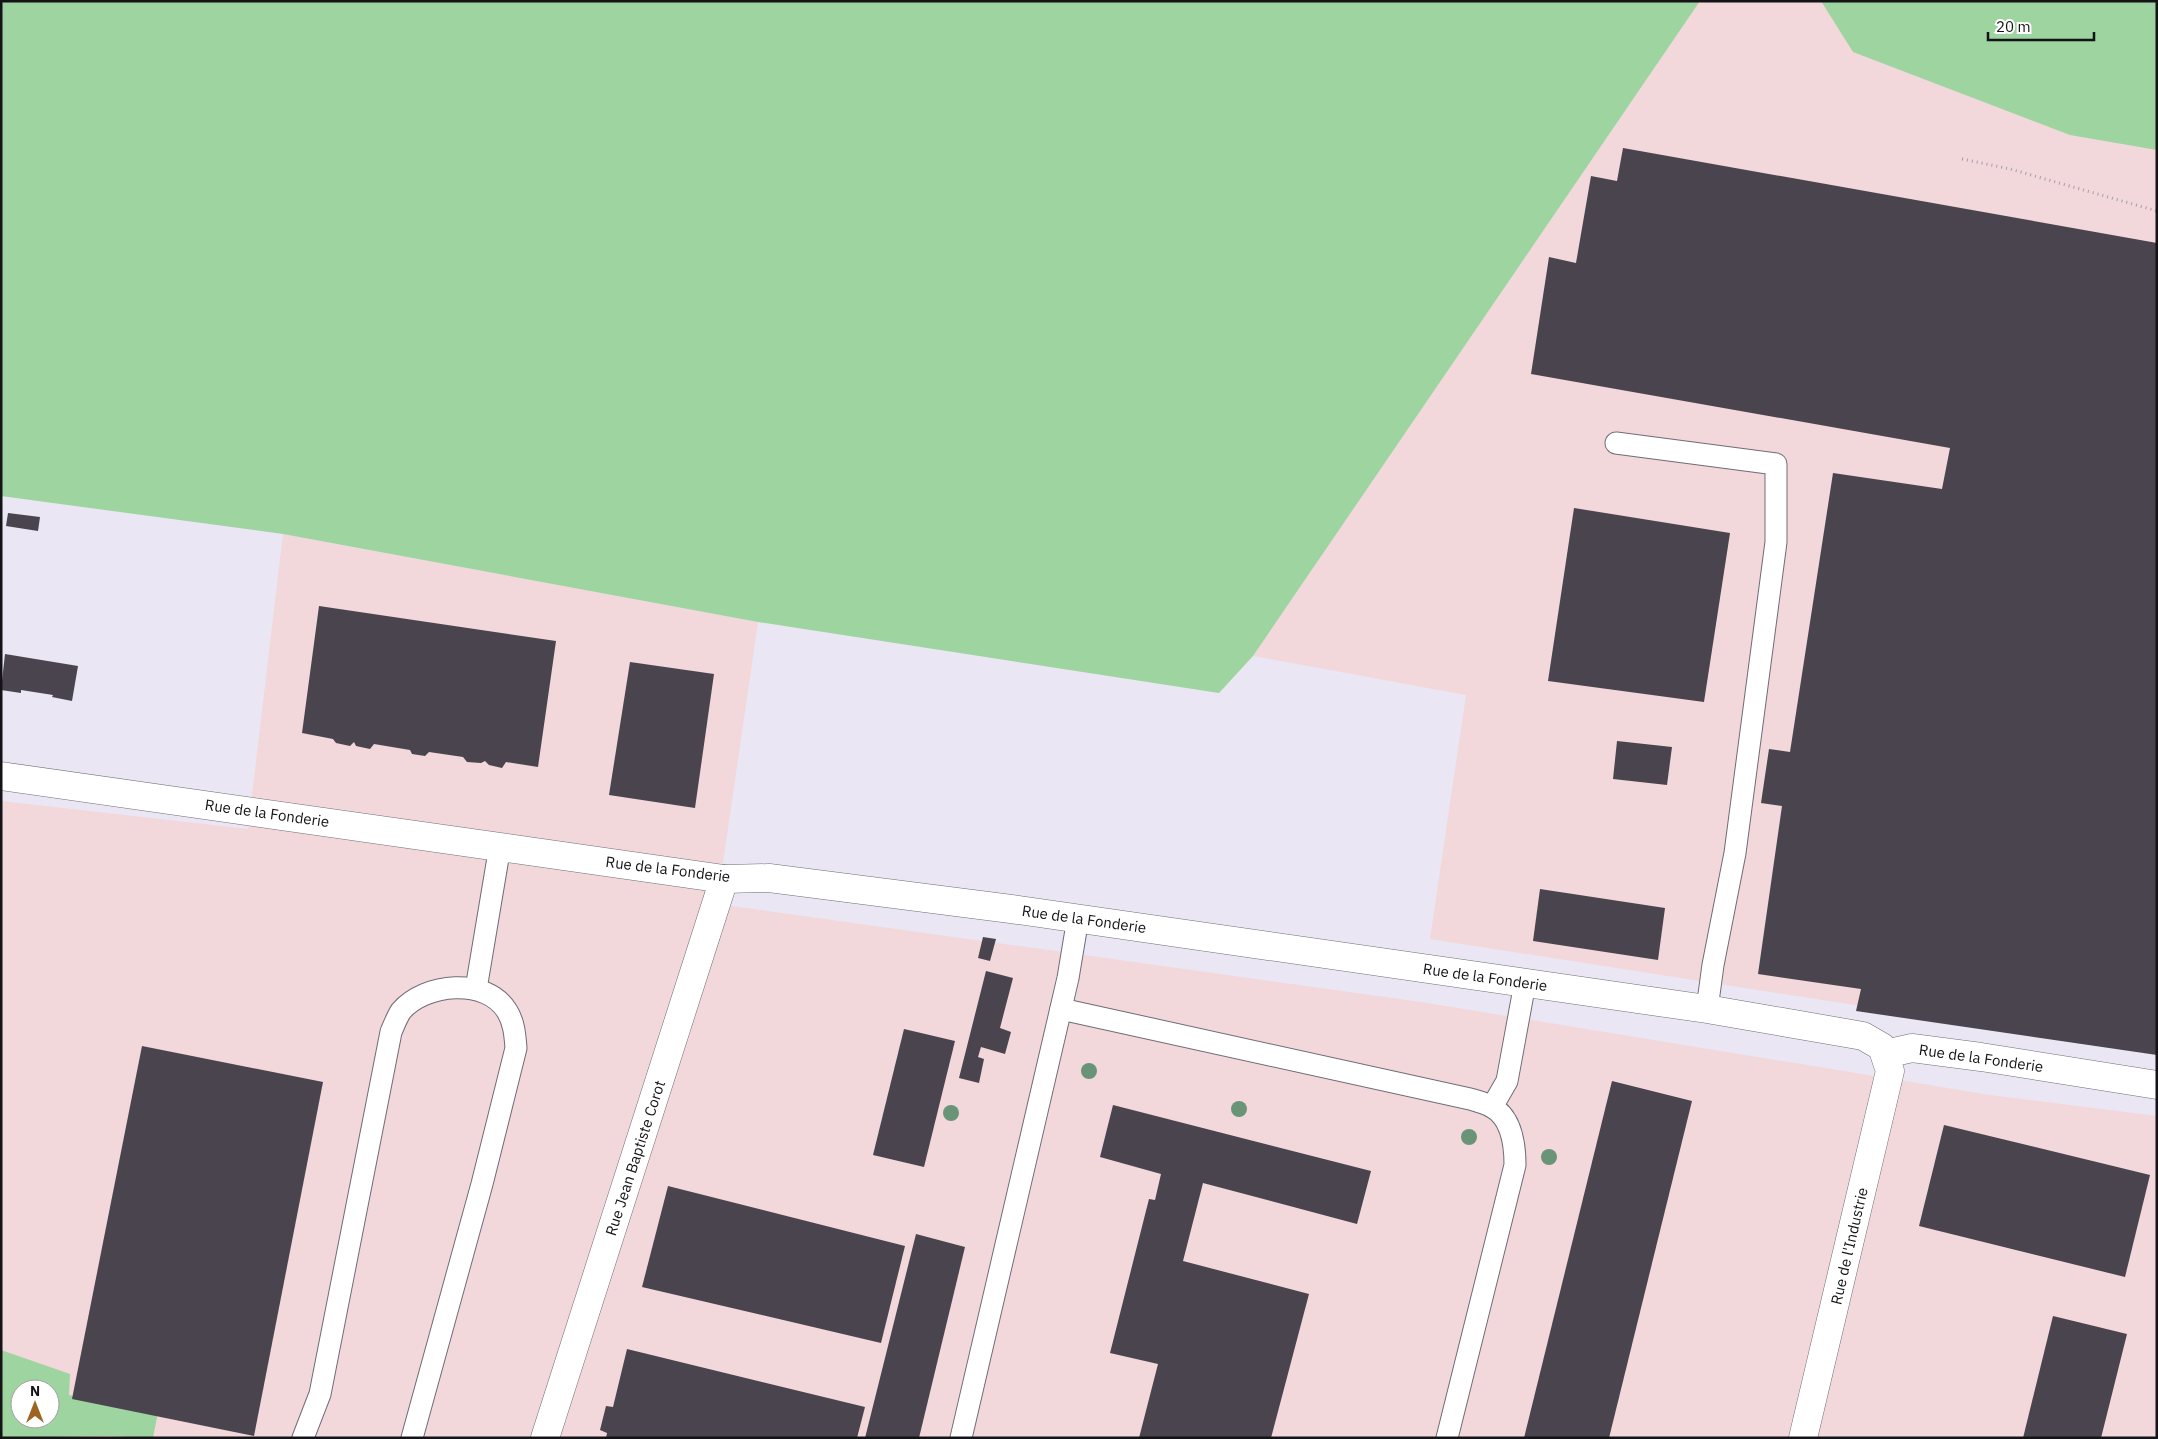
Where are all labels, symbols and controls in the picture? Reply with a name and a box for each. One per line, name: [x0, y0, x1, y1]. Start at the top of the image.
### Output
scale bar: [1988, 10, 2094, 42]
text: 20 m: [1996, 17, 2031, 36]
street label: Rue de la Fonderie: [204, 795, 330, 831]
street label: Rue de la Fonderie: [605, 852, 731, 886]
street label: Rue de la Fonderie: [1021, 901, 1147, 937]
street label: Rue de la Fonderie: [1422, 959, 1548, 995]
street label: Rue de la Fonderie: [1918, 1040, 2044, 1076]
street label: Rue Jean Baptiste Corot: [601, 1078, 669, 1238]
street label: Rue de l'Industrie: [1826, 1186, 1872, 1306]
north arrow: [10, 1379, 60, 1429]
text: N: [30, 1382, 40, 1400]

